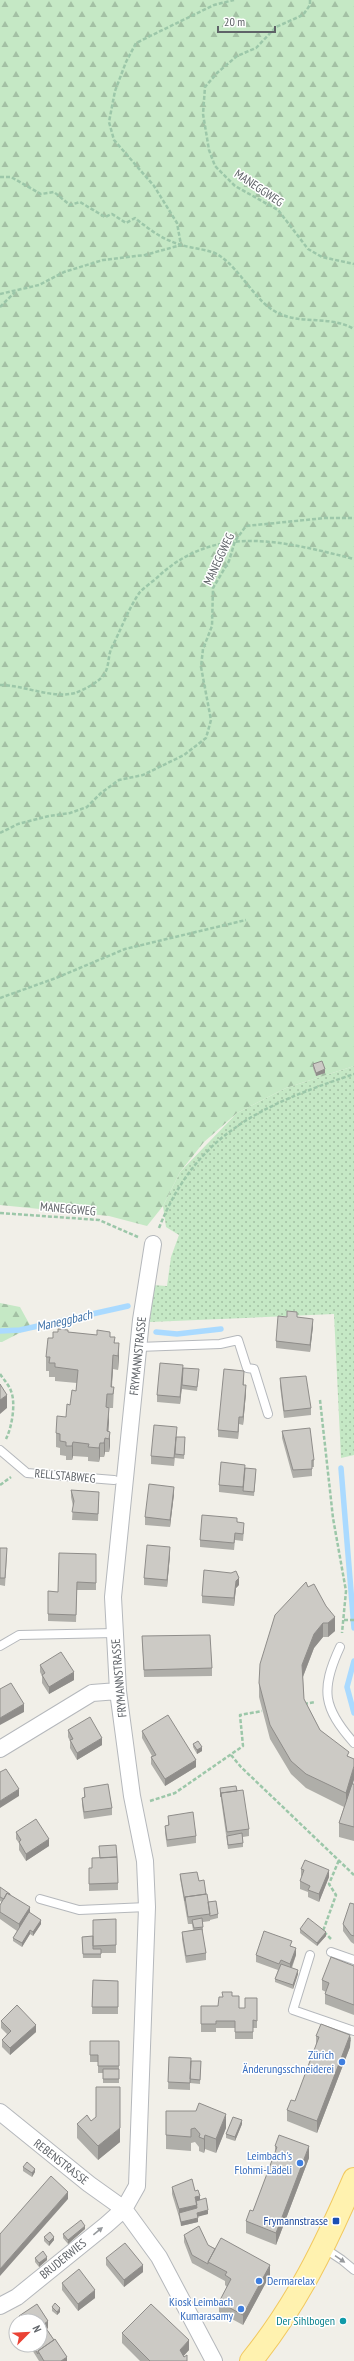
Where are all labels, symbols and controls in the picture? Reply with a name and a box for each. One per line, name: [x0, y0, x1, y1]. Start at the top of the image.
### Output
scale bar: [218, 8, 275, 34]
text: 20 m: [224, 14, 245, 29]
street label: MANEGGWEG: [232, 166, 287, 209]
street label: MANEGGWEG: [200, 530, 237, 587]
street label: MANEGGWEG: [40, 1199, 97, 1218]
water label: Maneggbach: [34, 1306, 95, 1335]
street label: FRYMANNSTRASSE: [126, 1316, 149, 1396]
street label: RELLSTABWEG: [34, 1465, 96, 1486]
street label: FRYMANNSTRASSE: [108, 1638, 129, 1718]
place label: Zürich Änderungsschneiderei: [242, 2047, 334, 2076]
marker: Zürich Änderungsschneiderei: [337, 2057, 347, 2067]
street label: REBENSTRASSE: [31, 2136, 92, 2188]
place label: Leimbach's Flohmi-Lädeli: [235, 2148, 292, 2177]
marker: Leimbach's Flohmi-Lädeli: [295, 2158, 305, 2168]
place label: Frymannstrasse: [264, 2213, 328, 2228]
marker: Frymannstrasse: [331, 2216, 341, 2226]
one-way arrow: [92, 2227, 103, 2236]
street label: BRUDERWIES: [36, 2235, 89, 2282]
one-way arrow: [334, 2255, 345, 2262]
place label: Dermarelax: [267, 2273, 315, 2288]
marker: Dermarelax: [254, 2276, 264, 2286]
place label: Kiosk Leimbach Kumarasamy: [169, 2294, 233, 2323]
marker: Kiosk Leimbach Kumarasamy: [236, 2304, 246, 2314]
north arrow: [8, 2313, 48, 2353]
place label: Der Sihlbogen: [276, 2313, 335, 2328]
marker: Der Sihlbogen: [338, 2316, 348, 2326]
text: N: [30, 2323, 45, 2335]

